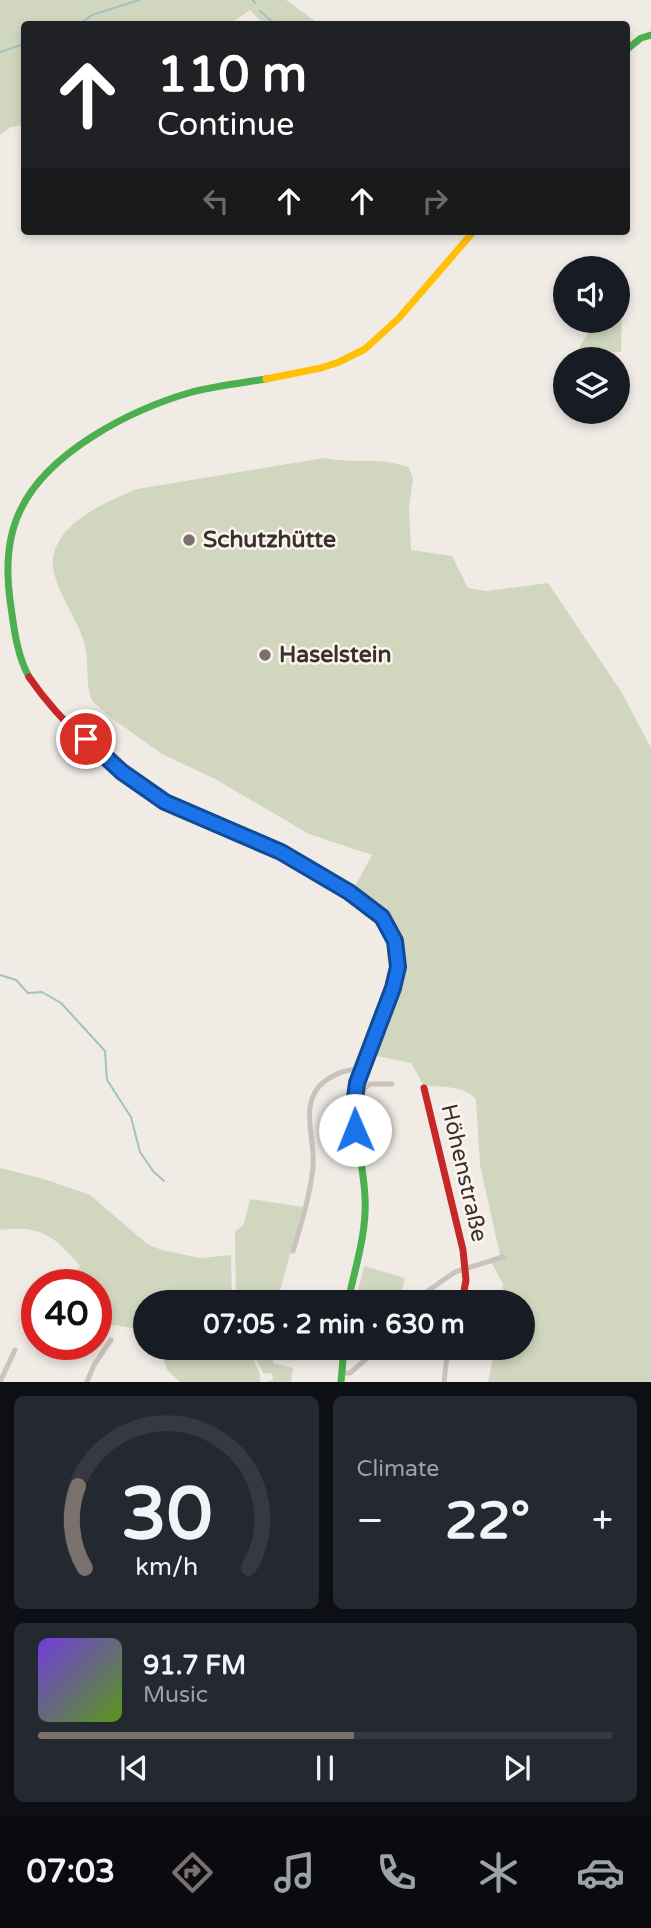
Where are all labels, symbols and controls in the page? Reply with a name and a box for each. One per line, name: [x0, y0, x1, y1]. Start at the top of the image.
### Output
text: 110 m: [157, 46, 307, 105]
icon: ahead: [42, 49, 133, 140]
text: Continue: [157, 106, 294, 144]
icon: left: [197, 182, 235, 220]
icon: ahead: [270, 182, 308, 220]
icon: ahead: [343, 182, 381, 220]
icon: right: [416, 182, 454, 220]
map controls: [553, 256, 630, 424]
button: sound: [553, 256, 630, 333]
button: layers: [553, 347, 630, 424]
place label: Schutzhütte: [203, 526, 336, 554]
marker: Schutzhütte: [181, 532, 197, 548]
place label: Haselstein: [279, 641, 391, 669]
marker: Haselstein: [257, 647, 273, 663]
pin: [56, 709, 116, 769]
icon: arrive: [67, 720, 105, 758]
position arrow: [318, 1093, 392, 1167]
street label: Höhenstraße: [435, 1101, 493, 1245]
speed limit sign: 40: [21, 1269, 112, 1360]
text: 07:05 · 2 min · 630 m: [203, 1309, 465, 1340]
text: Climate: [357, 1455, 439, 1483]
text: 30: [121, 1472, 212, 1560]
text: 22°: [445, 1490, 530, 1553]
text: −: [357, 1498, 384, 1544]
text: +: [592, 1498, 613, 1544]
text: km/h: [135, 1552, 198, 1582]
text: 91.7 FM: [143, 1650, 246, 1681]
text: Music: [143, 1681, 208, 1709]
icon: previous: [115, 1749, 153, 1787]
icon: pause: [306, 1749, 344, 1787]
icon: next: [498, 1749, 536, 1787]
icon: directions: [168, 1848, 217, 1897]
icon: music: [270, 1848, 319, 1897]
icon: phone: [372, 1848, 421, 1897]
icon: climate: [474, 1848, 523, 1897]
icon: car: [576, 1848, 625, 1897]
text: 07:03: [26, 1853, 115, 1891]

